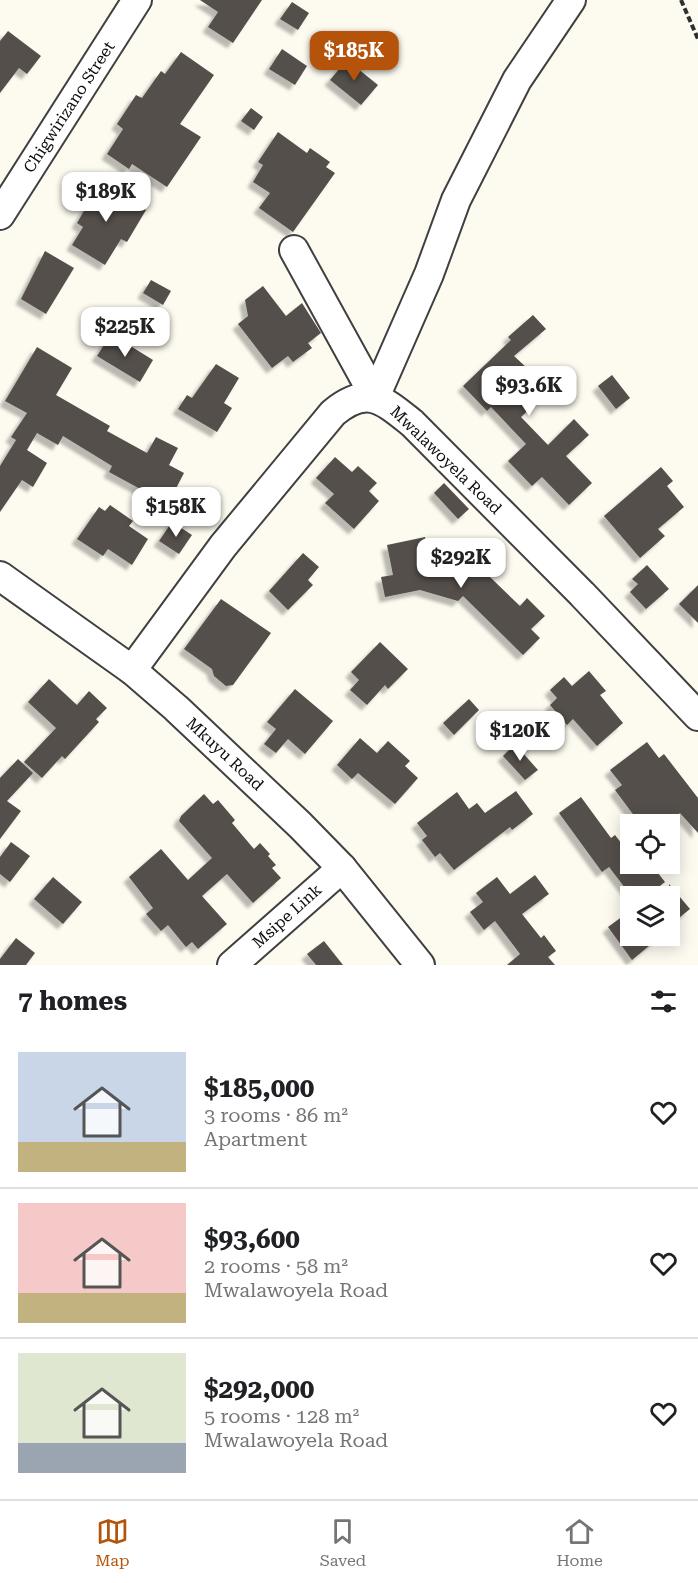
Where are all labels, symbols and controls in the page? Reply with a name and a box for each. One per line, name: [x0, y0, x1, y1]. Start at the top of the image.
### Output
pin: $185K: [312, 31, 396, 82]
street label: Chigwirizano Street: [20, 38, 118, 176]
text: $185K: [324, 38, 384, 62]
pin: $189K: [64, 172, 148, 223]
text: $189K: [76, 179, 136, 203]
pin: $225K: [83, 307, 167, 358]
text: $225K: [95, 314, 155, 338]
pin: $93.6K: [480, 366, 578, 417]
text: $93.6K: [496, 373, 562, 397]
street label: Mwalawoyela Road: [386, 402, 506, 518]
pin: $158K: [134, 487, 218, 538]
text: $158K: [146, 494, 206, 518]
pin: $292K: [419, 538, 503, 589]
text: $292K: [431, 545, 491, 569]
pin: $120K: [478, 711, 562, 762]
street label: Mkuyu Road: [183, 714, 267, 794]
text: $120K: [490, 718, 550, 742]
map controls: [620, 814, 680, 946]
button: locate: [620, 814, 680, 874]
street label: Msipe Link: [249, 880, 325, 952]
button: layers: [620, 886, 680, 946]
icon: filters: [647, 985, 680, 1018]
text: 7 homes: [18, 986, 127, 1016]
text: $185,000: [204, 1073, 314, 1103]
icon: home: [66, 1076, 138, 1148]
icon: heart: [647, 1096, 680, 1129]
text: 3 rooms · 86 m²: [204, 1103, 348, 1127]
text: Apartment: [204, 1127, 307, 1151]
text: $93,600: [204, 1224, 300, 1254]
icon: home: [66, 1227, 138, 1299]
icon: heart: [647, 1247, 680, 1280]
text: 2 rooms · 58 m²: [204, 1254, 348, 1278]
text: Mwalawoyela Road: [204, 1278, 388, 1302]
text: $292,000: [204, 1374, 314, 1404]
icon: home: [66, 1377, 138, 1449]
icon: heart: [647, 1397, 680, 1430]
text: 5 rooms · 128 m²: [204, 1404, 359, 1428]
text: Mwalawoyela Road: [204, 1428, 388, 1452]
tab: Map: [95, 1515, 129, 1570]
tab: Saved: [320, 1515, 366, 1570]
tab: Home: [556, 1515, 603, 1570]

